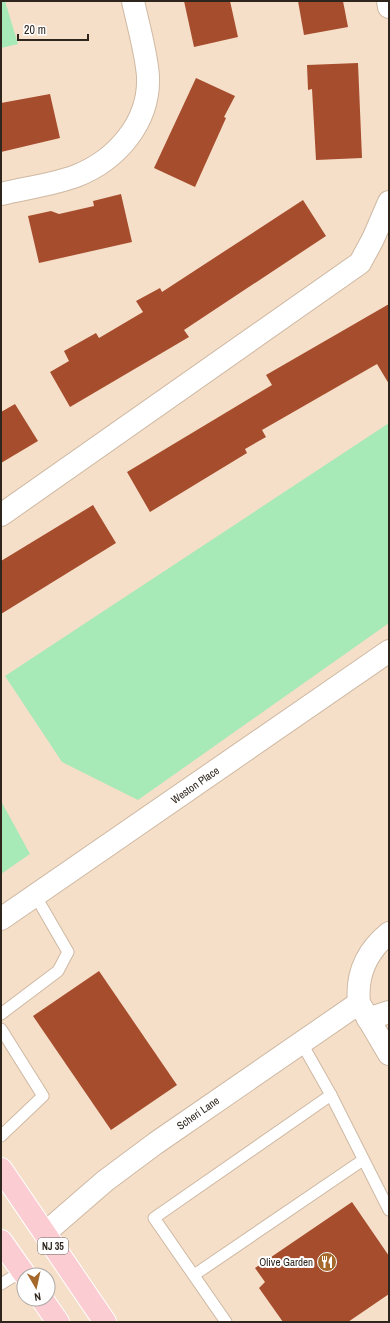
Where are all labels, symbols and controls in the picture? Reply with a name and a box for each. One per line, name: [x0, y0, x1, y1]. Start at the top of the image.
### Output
scale bar: [18, 16, 88, 42]
text: 20 m: [24, 22, 46, 38]
street label: Weston Place: [168, 763, 222, 807]
street label: Scheri Lane: [174, 1093, 222, 1133]
road number: NJ 35: [38, 1238, 68, 1254]
restaurant icon: Olive Garden: [316, 1251, 338, 1273]
place label: Olive Garden: [259, 1255, 313, 1269]
north arrow: [16, 1267, 56, 1307]
text: N: [33, 1289, 42, 1304]

